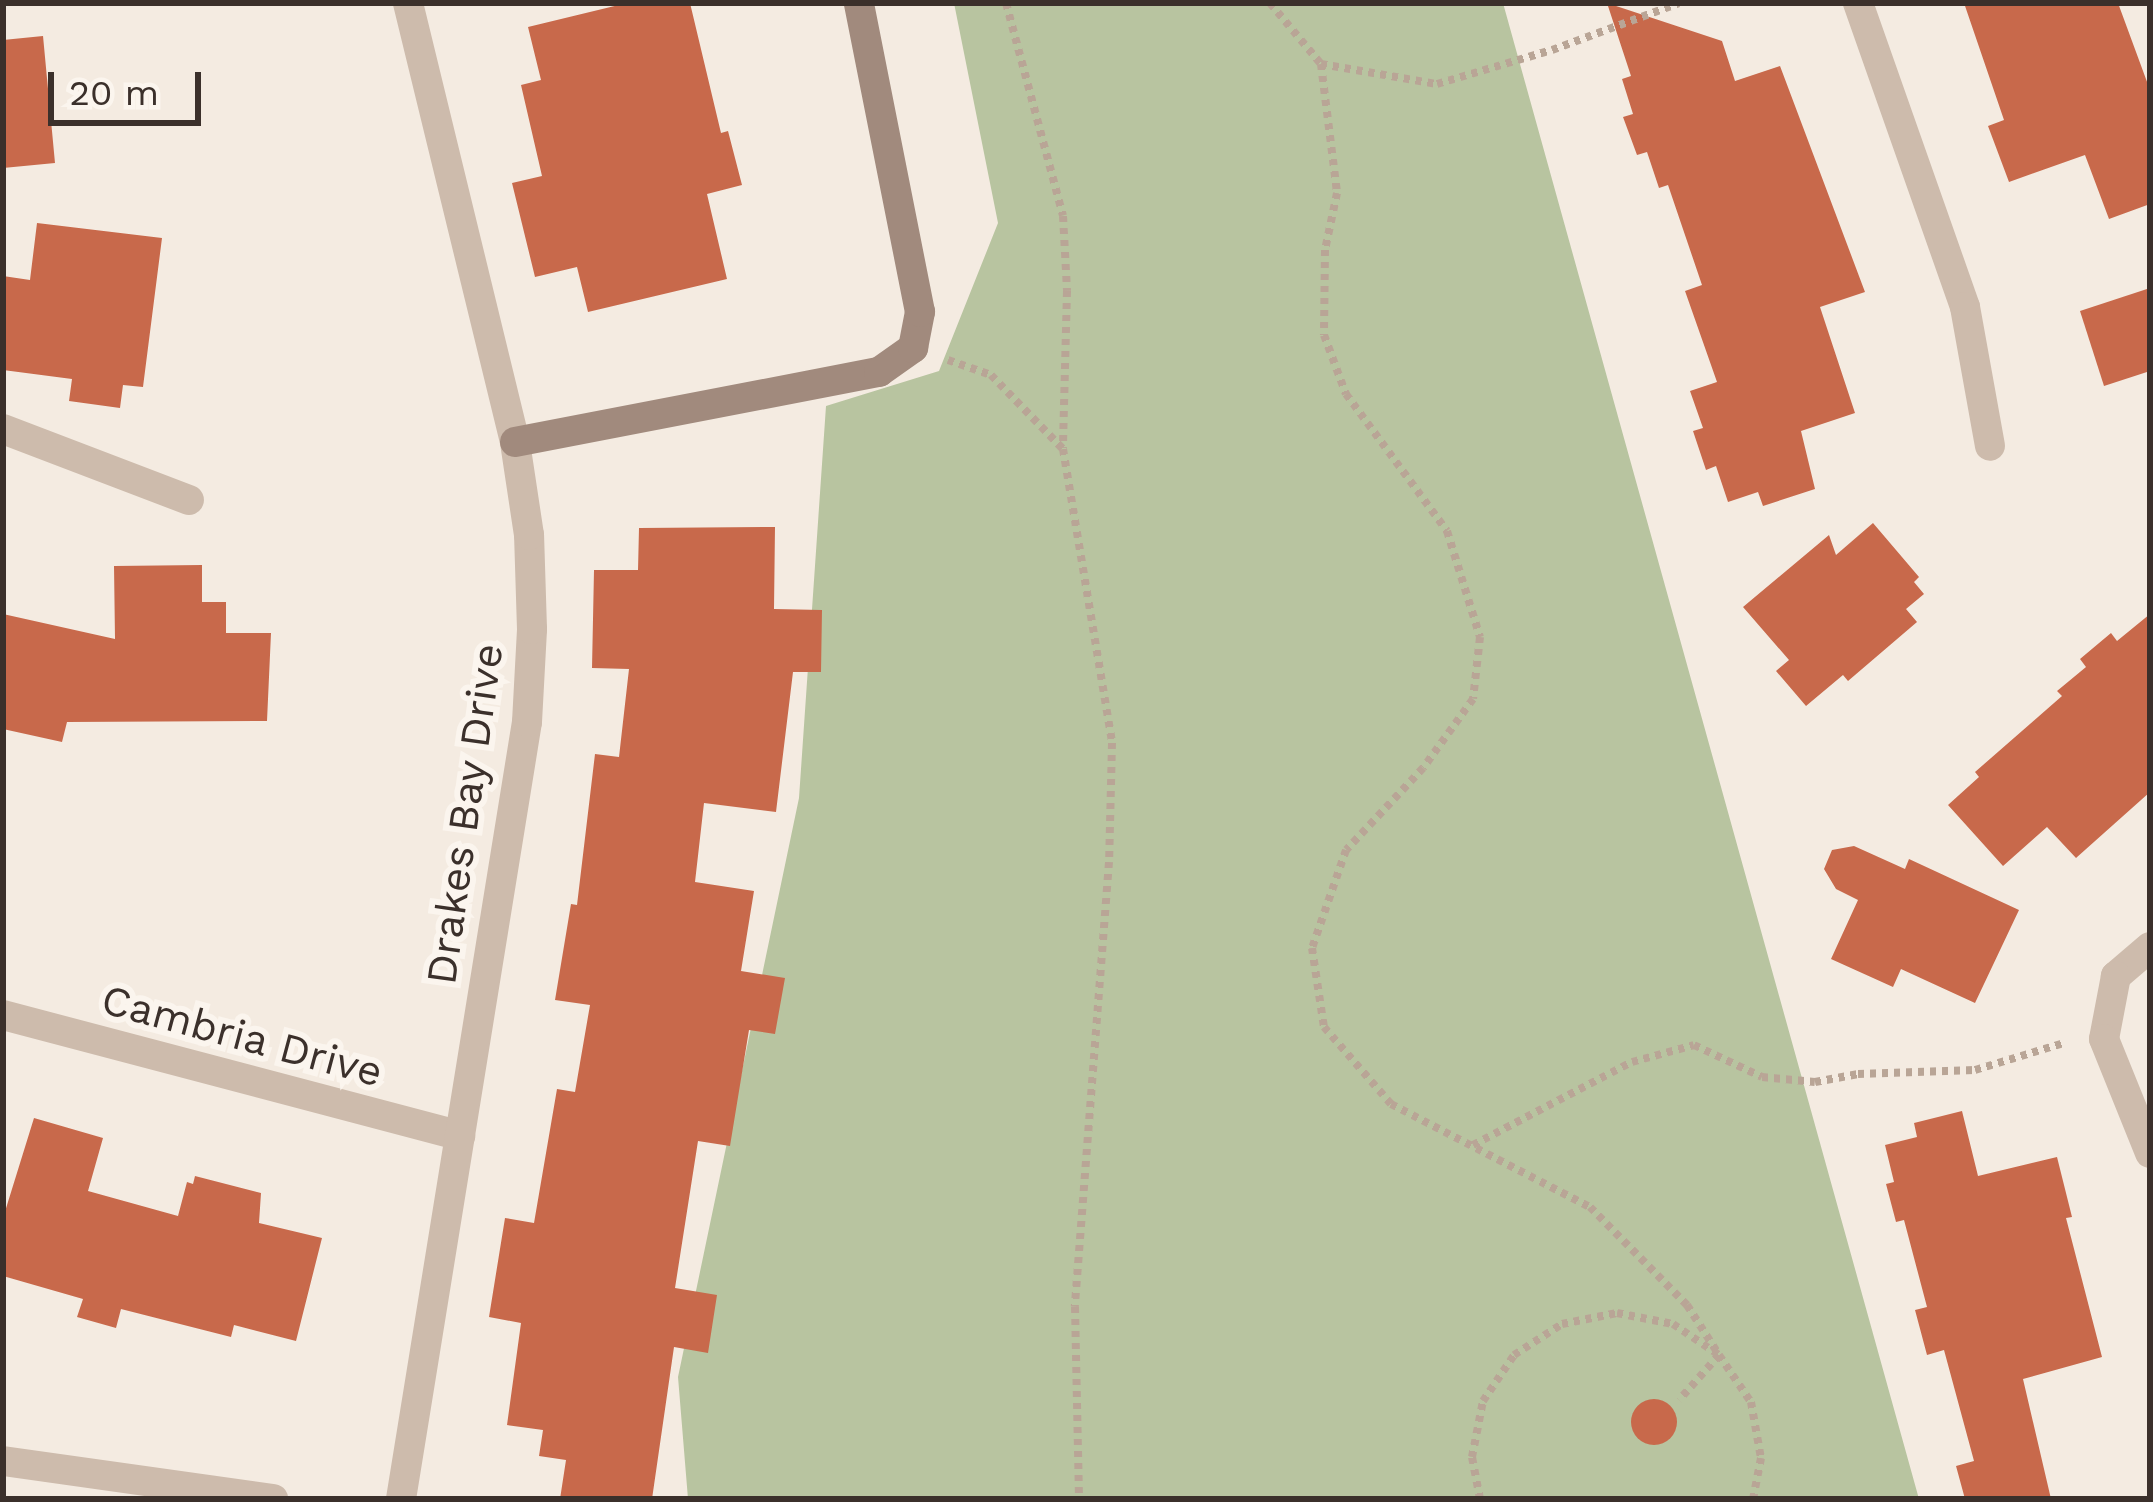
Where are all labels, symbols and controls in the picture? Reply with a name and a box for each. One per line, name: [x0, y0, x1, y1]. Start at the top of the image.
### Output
scale bar: [54, 48, 207, 122]
text: 20 m: [69, 72, 159, 114]
street label: Drakes Bay Drive: [416, 640, 514, 988]
street label: Cambria Drive: [96, 974, 388, 1098]

